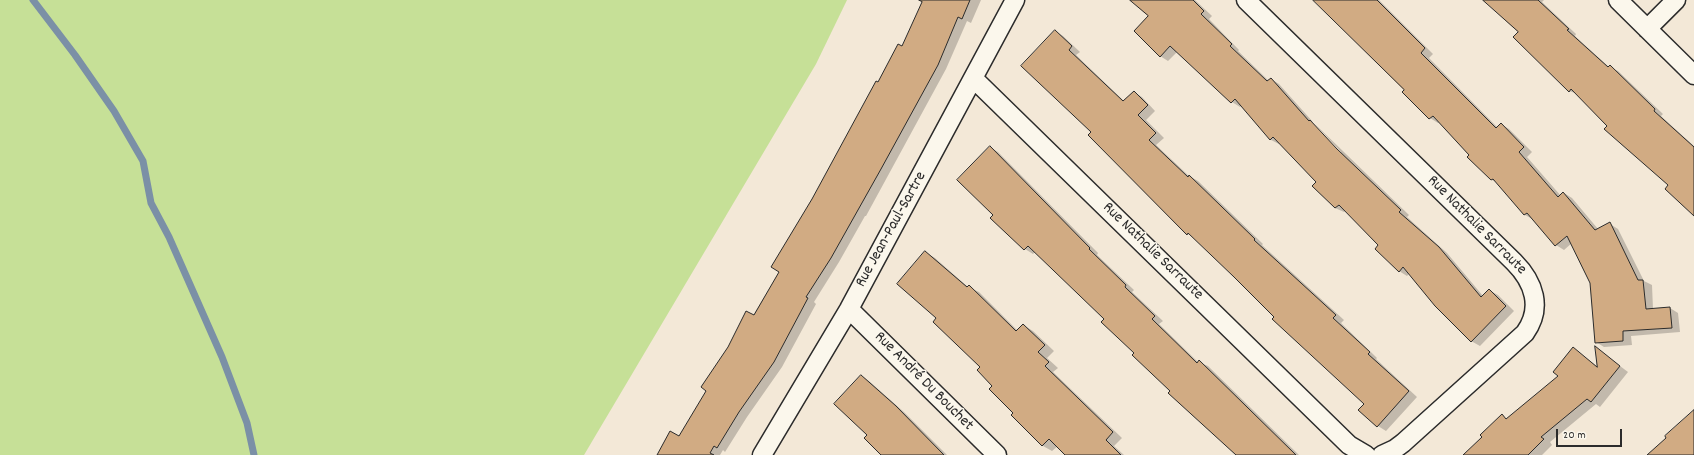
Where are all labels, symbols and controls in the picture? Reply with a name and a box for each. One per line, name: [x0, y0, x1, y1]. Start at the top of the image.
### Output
street label: Rue Jean-Paul-Sartre: [852, 169, 932, 291]
street label: Rue Nathalie Sarraute: [1422, 172, 1530, 280]
street label: Rue Nathalie Sarraute: [1098, 199, 1206, 305]
street label: Rue André Du Bouchet: [869, 328, 977, 436]
scale bar: [1558, 421, 1624, 447]
text: 20 m: [1563, 427, 1586, 444]

